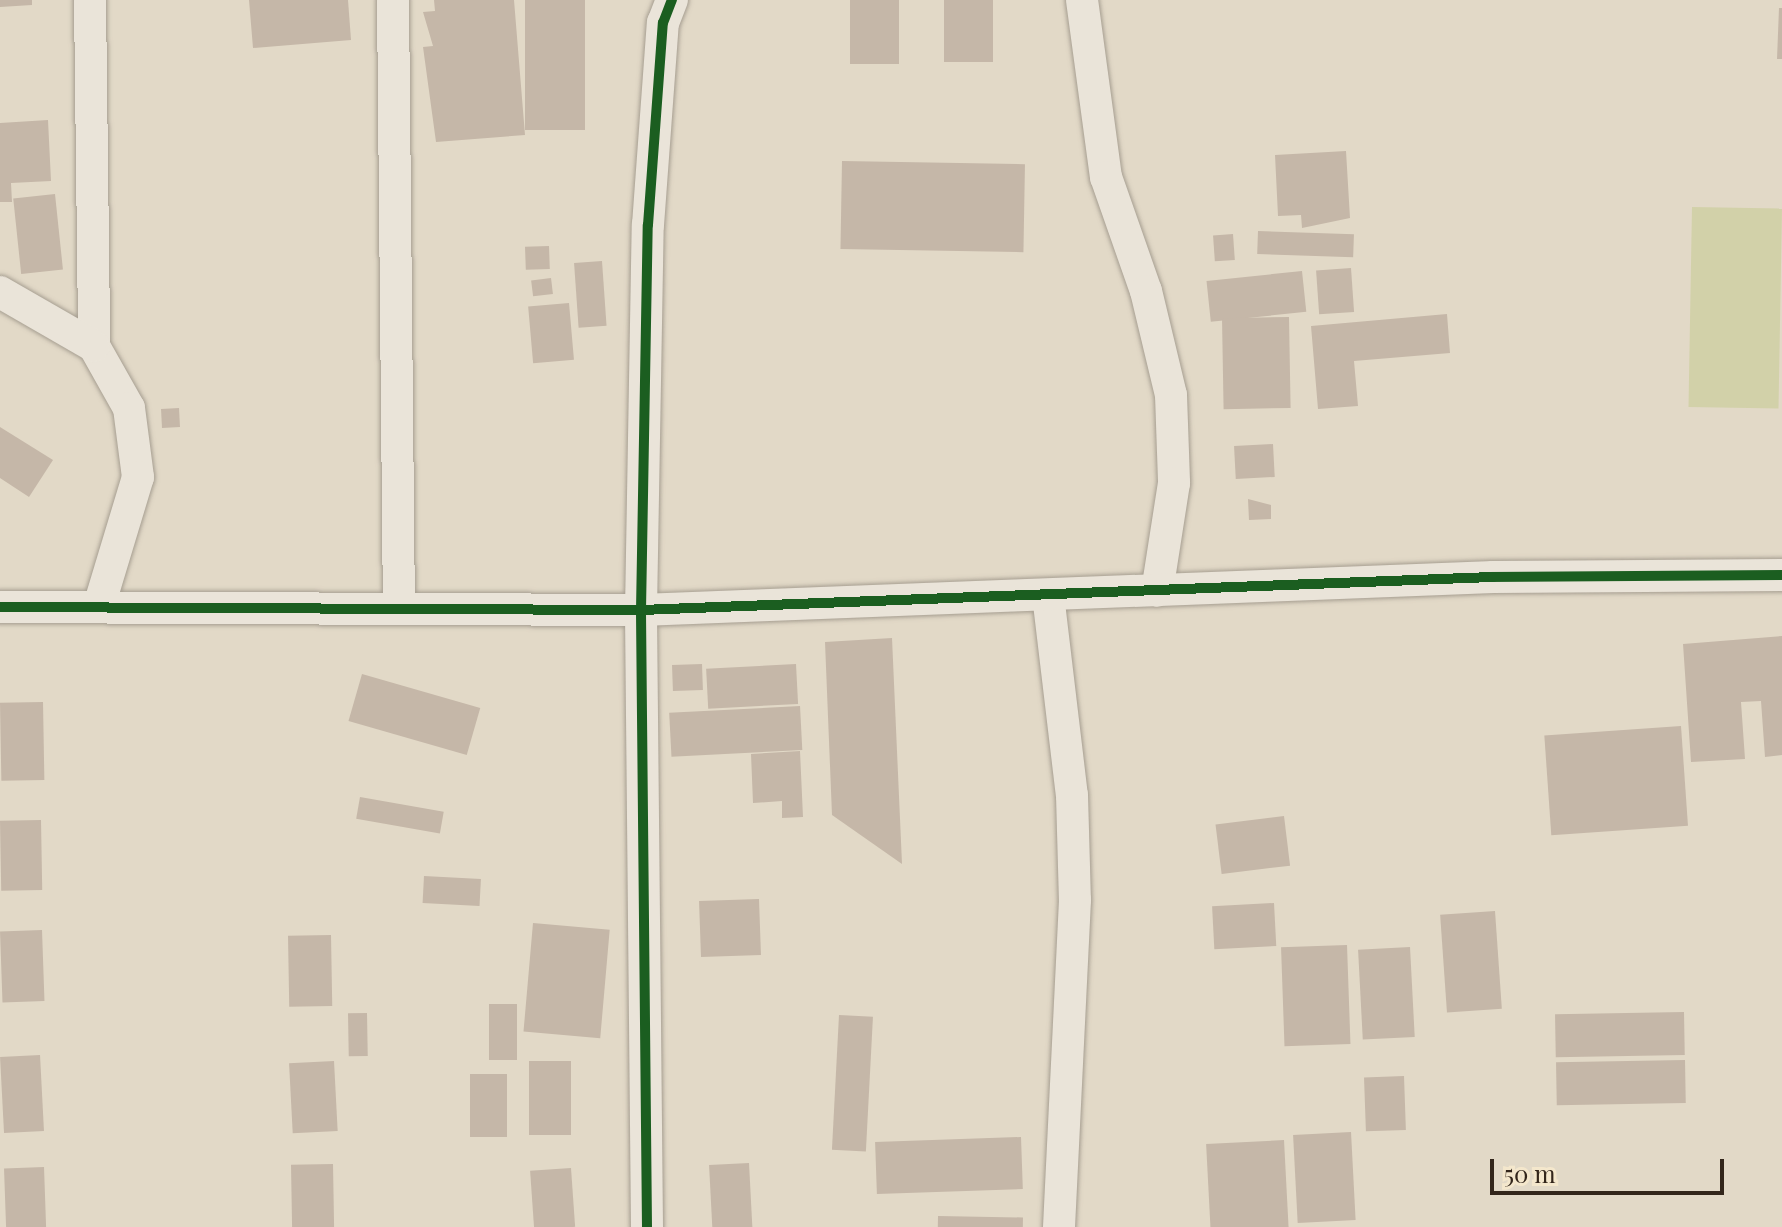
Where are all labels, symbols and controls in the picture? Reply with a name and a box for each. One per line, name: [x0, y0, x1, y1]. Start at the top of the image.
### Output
scale bar: [1494, 1143, 1728, 1193]
text: 50 m: [1504, 1157, 1556, 1189]

